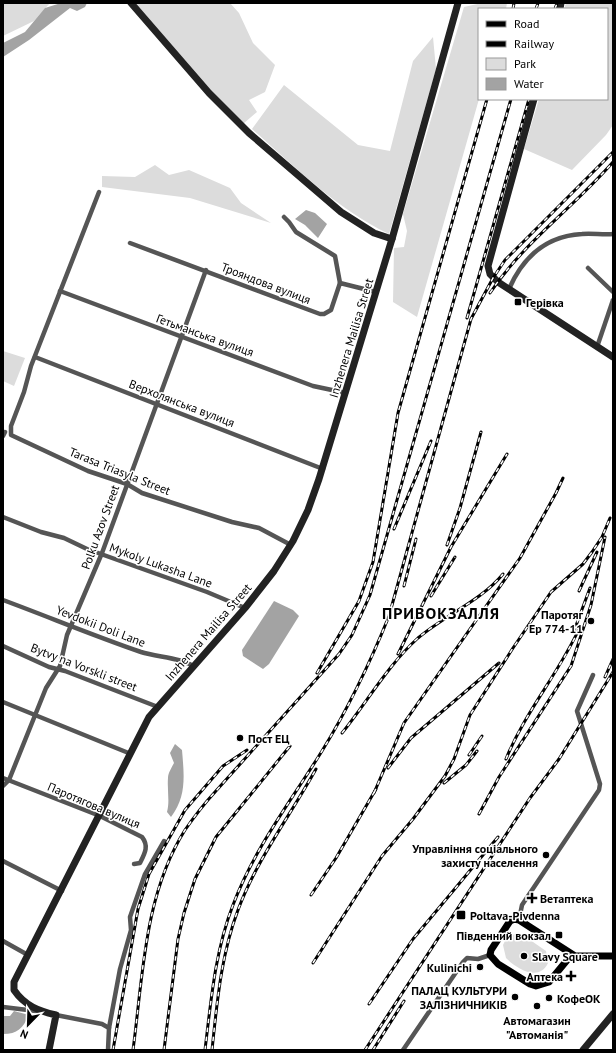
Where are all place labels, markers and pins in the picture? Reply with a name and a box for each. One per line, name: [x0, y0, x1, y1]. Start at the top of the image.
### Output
place label: Герівка: [526, 295, 564, 310]
marker: Герівка: [513, 297, 523, 307]
place label: Паротяг Ер 774-11: [529, 607, 583, 636]
marker: Паротяг Ер 774-11: [586, 616, 596, 626]
place label: Пост ЕЦ: [248, 731, 289, 746]
marker: Пост ЕЦ: [235, 733, 245, 743]
place label: Управління соціального захисту населення: [411, 841, 539, 870]
marker: Управління соціального захисту населення: [541, 850, 551, 860]
place label: Ветаптека: [540, 891, 593, 906]
marker: Ветаптека: [527, 893, 537, 903]
place label: Poltava-Pivdenna: [470, 908, 560, 923]
marker: Poltava-Pivdenna: [455, 909, 467, 921]
place label: Південний вокзал: [456, 928, 551, 943]
marker: Південний вокзал: [554, 930, 564, 940]
place label: Slavy Square: [532, 949, 598, 964]
marker: Slavy Square: [519, 951, 529, 961]
place label: Kulinichi: [427, 960, 472, 975]
marker: Kulinichi: [475, 962, 485, 972]
place label: Аптека: [527, 969, 563, 984]
marker: Аптека: [566, 971, 576, 981]
place label: ПАЛАЦ КУЛЬТУРИ ЗАЛIЗНИЧНИКIВ: [411, 983, 507, 1012]
place label: КофеОК: [557, 991, 601, 1006]
marker: ПАЛАЦ КУЛЬТУРИ ЗАЛIЗНИЧНИКIВ: [510, 992, 520, 1002]
marker: КофеОК: [544, 993, 554, 1003]
marker: Автомагазин "Автоманія": [532, 1001, 542, 1011]
place label: Автомагазин "Автоманія": [503, 1013, 571, 1042]

